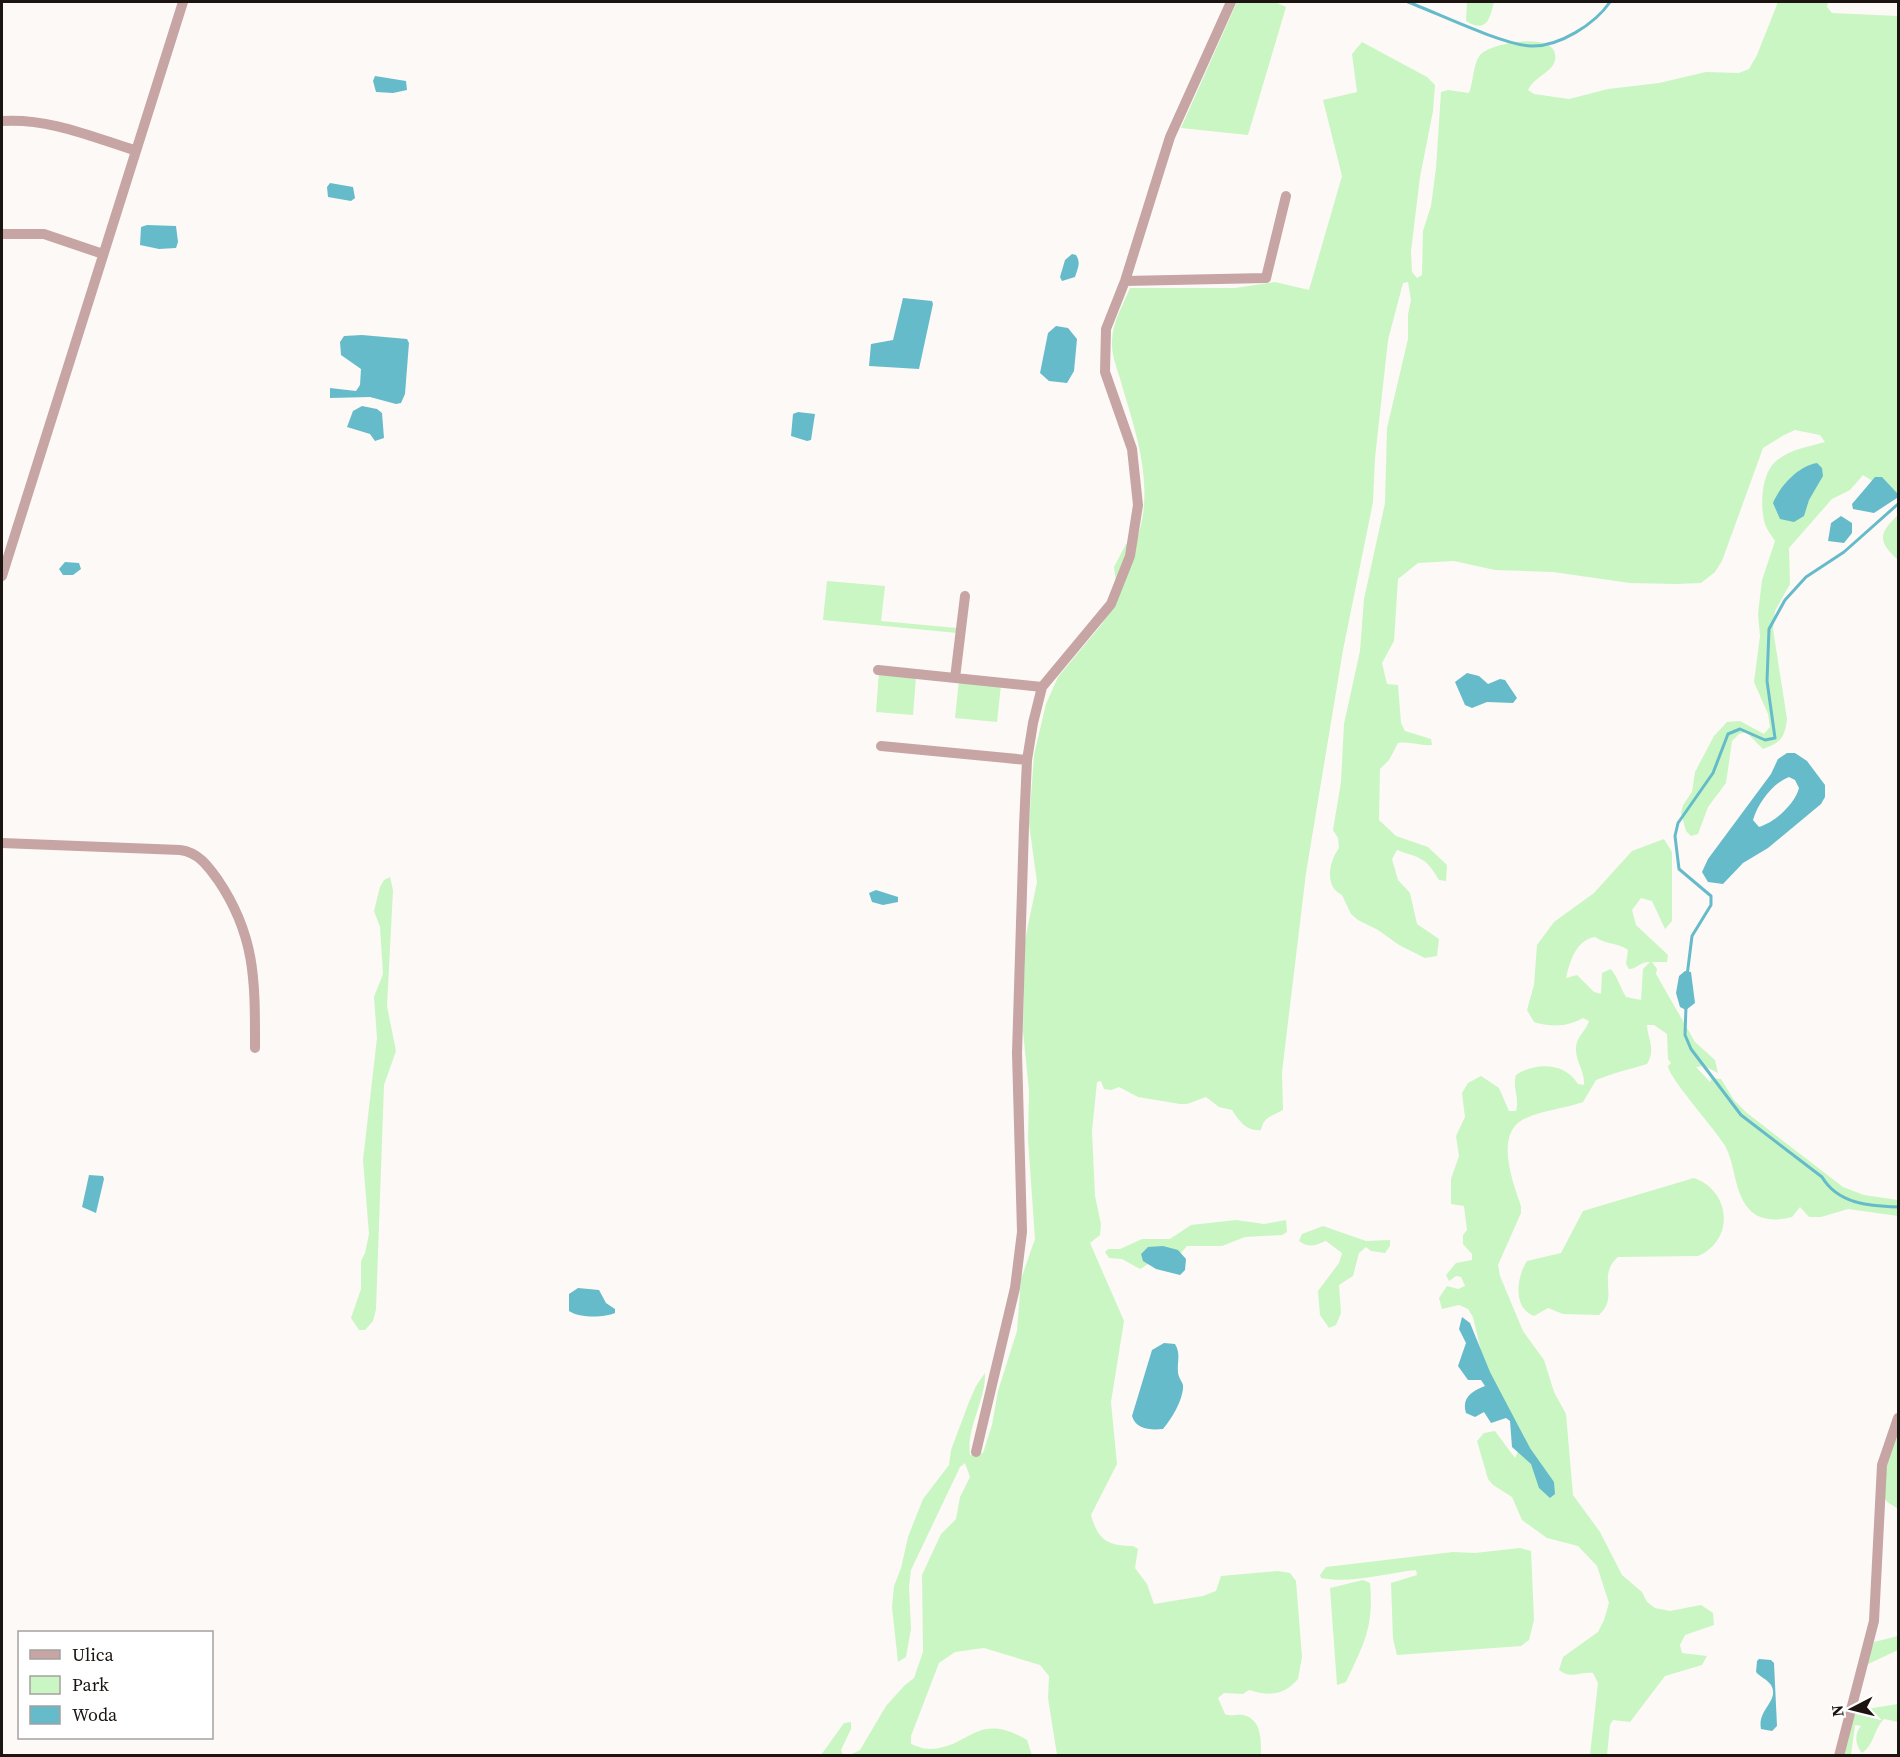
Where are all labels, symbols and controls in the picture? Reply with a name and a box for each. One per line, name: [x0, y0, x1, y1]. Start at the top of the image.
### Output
legend: [18, 1631, 213, 1739]
text: Ulica: [72, 1642, 115, 1667]
text: Park: [72, 1672, 109, 1697]
north arrow: [1822, 1679, 1882, 1739]
text: Woda: [72, 1702, 118, 1727]
text: N: [1825, 1703, 1849, 1718]

